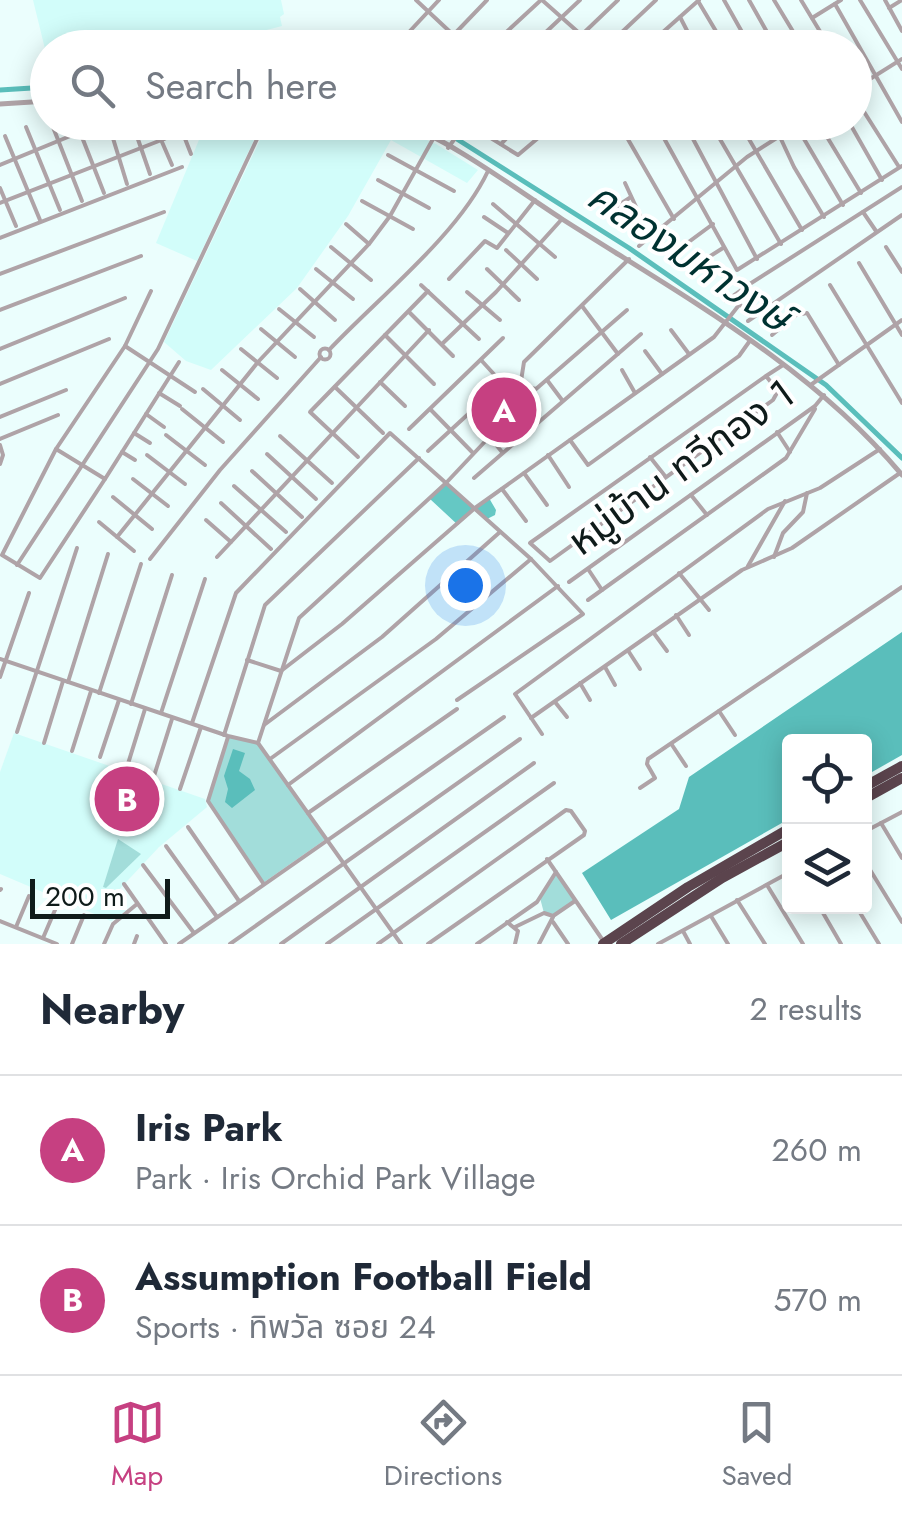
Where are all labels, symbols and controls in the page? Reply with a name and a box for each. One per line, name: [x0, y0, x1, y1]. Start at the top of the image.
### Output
search box: [30, 30, 872, 140]
icon: search: [65, 58, 120, 113]
text: Search here: [145, 58, 337, 113]
water label: คลองมหาวงษ์: [576, 166, 809, 351]
street label: หมู่บ้าน ทวีทอง 1: [556, 365, 806, 569]
pin: A: [472, 372, 536, 448]
your location: [440, 560, 491, 611]
map controls: [782, 734, 872, 914]
button: locate: [782, 734, 872, 824]
pin: B: [94, 762, 160, 836]
button: layers: [782, 824, 872, 914]
scale bar: [30, 874, 170, 918]
text: 200 m: [45, 876, 125, 917]
text: Nearby: [40, 979, 184, 1040]
text: 2 results: [750, 986, 862, 1032]
text: Iris Park: [135, 1100, 283, 1155]
text: A: [61, 1127, 84, 1173]
text: 260 m: [772, 1127, 862, 1173]
text: Park · Iris Orchid Park Village: [135, 1155, 535, 1201]
text: Assumption Football Field: [135, 1249, 592, 1304]
text: B: [62, 1277, 83, 1323]
text: 570 m: [773, 1277, 862, 1323]
text: Sports · ทิพวัล ซอย 24: [135, 1304, 436, 1350]
tab: Map: [110, 1395, 165, 1496]
tab: Directions: [384, 1395, 502, 1496]
tab: Saved: [721, 1395, 792, 1496]

